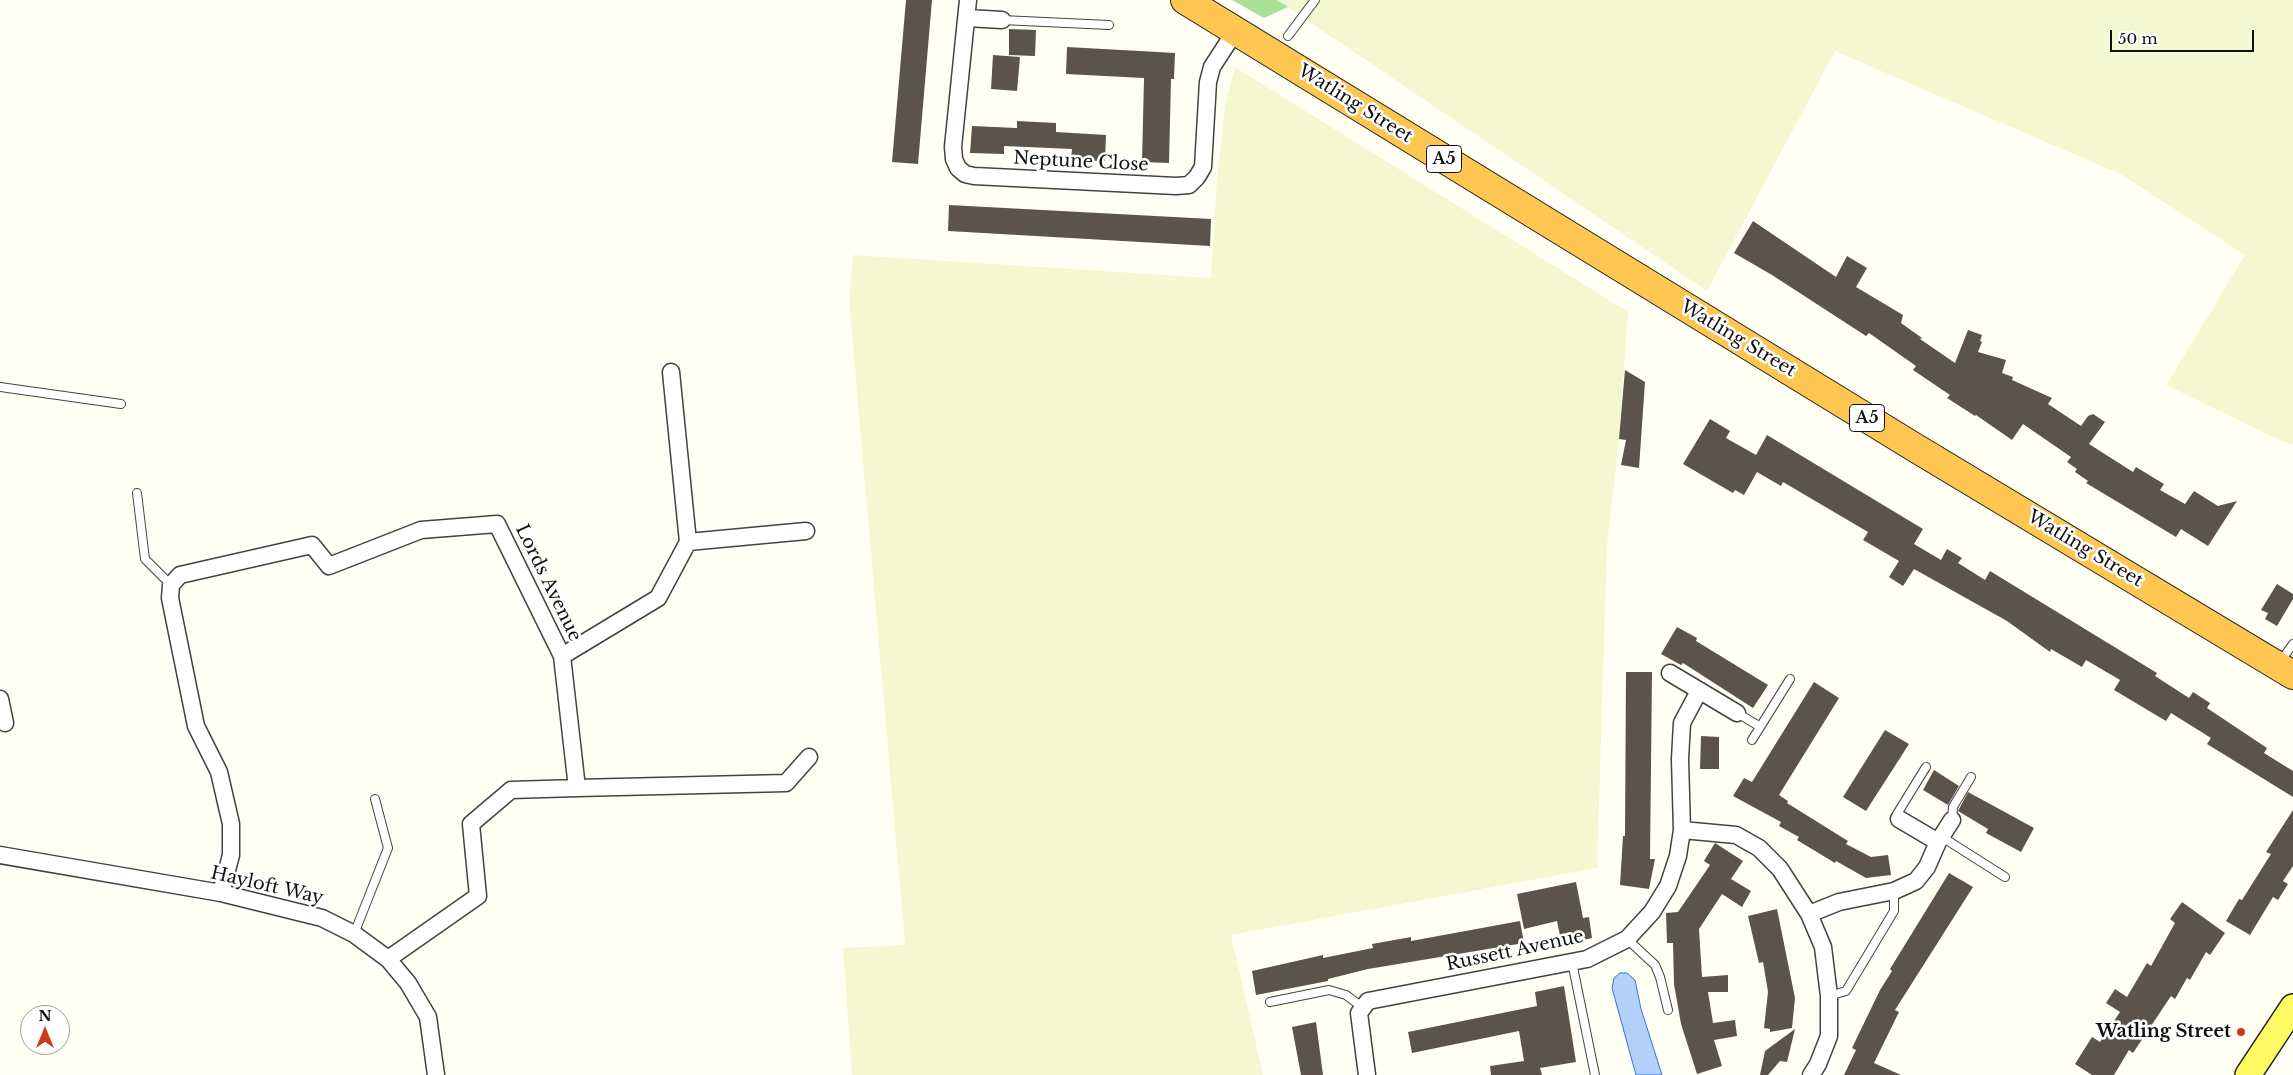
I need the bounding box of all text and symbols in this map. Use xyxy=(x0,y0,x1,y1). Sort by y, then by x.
scale bar xyxy=(2113,20,2257,52)
text: 50 m xyxy=(2118,29,2158,48)
street label: Watling Street xyxy=(1294,60,1416,148)
road number: A5 xyxy=(1426,146,1462,172)
street label: Neptune Close xyxy=(1013,148,1149,176)
street label: Watling Street xyxy=(1676,296,1800,382)
road number: A5 xyxy=(1850,404,1884,432)
street label: Watling Street xyxy=(2023,506,2147,592)
street label: Lords Avenue xyxy=(510,521,586,645)
street label: Hayloft Way xyxy=(208,863,326,909)
street label: Russett Avenue xyxy=(1444,926,1586,976)
north arrow xyxy=(20,1005,70,1055)
text: N xyxy=(38,1007,52,1025)
place label: Watling Street xyxy=(2096,1021,2231,1043)
marker: Watling Street xyxy=(2235,1026,2247,1038)

